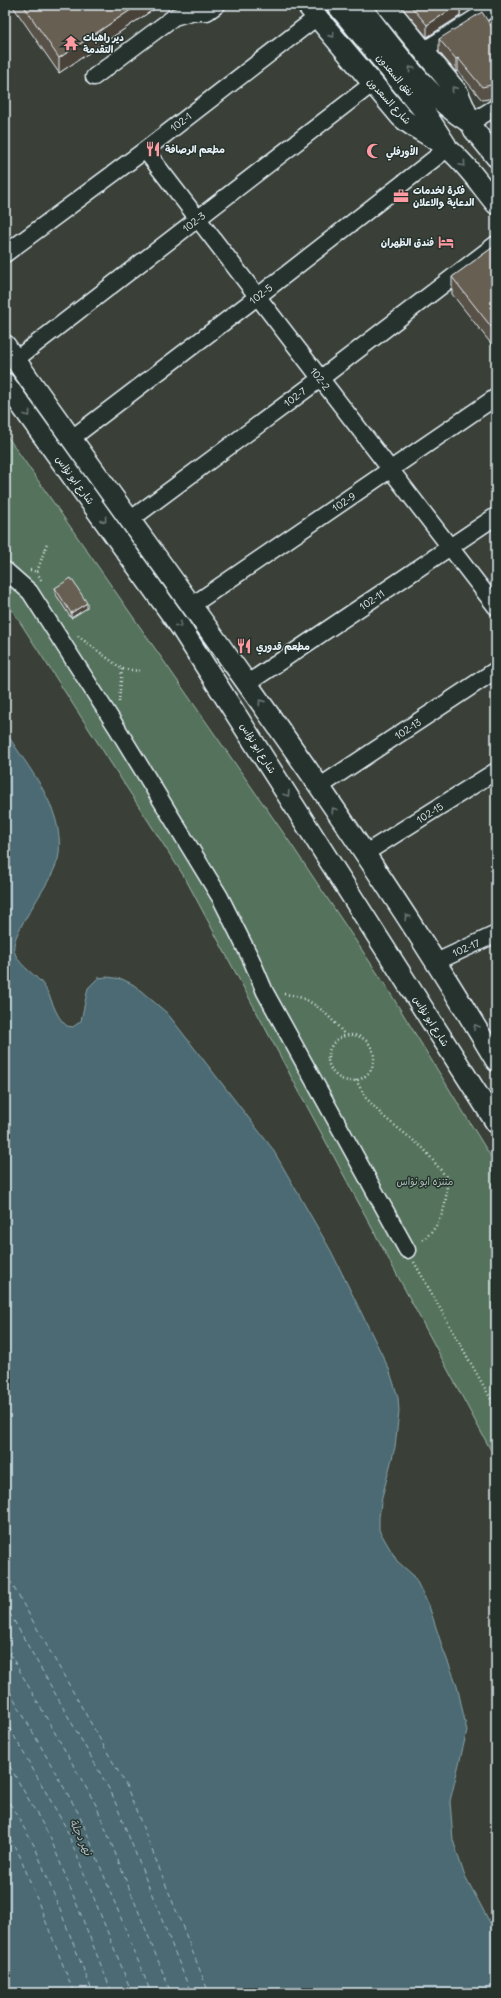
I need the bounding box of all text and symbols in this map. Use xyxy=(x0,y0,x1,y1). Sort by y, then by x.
place label: دير راهبات التقدمة xyxy=(83,31,124,56)
one-way arrow xyxy=(327,31,334,38)
temple icon: دير راهبات التقدمة xyxy=(62,34,80,52)
street label: نفق السعدون xyxy=(374,51,417,99)
one-way arrow xyxy=(408,66,415,73)
street label: شارع السعدون xyxy=(363,75,414,128)
one-way arrow xyxy=(452,87,459,94)
street label: 102-1 xyxy=(168,110,194,134)
restaurant icon: مطعم الرصافة xyxy=(144,140,162,158)
mosque icon: الأورفلي xyxy=(365,142,383,160)
place label: مطعم الرصافة xyxy=(165,143,225,157)
place label: الأورفلي xyxy=(386,145,418,161)
one-way arrow xyxy=(459,160,466,167)
place label: فكرة لخدمات الدعاية والاعلان xyxy=(413,184,475,209)
office icon: فكرة لخدمات الدعاية والاعلان xyxy=(392,187,410,205)
street label: 102-3 xyxy=(180,209,208,235)
hotel icon: فندق الظهران xyxy=(437,233,455,251)
place label: فندق الظهران xyxy=(381,236,434,249)
street label: 102-5 xyxy=(247,281,275,307)
street label: 102-2 xyxy=(307,365,333,393)
street label: 102-7 xyxy=(281,384,309,410)
one-way arrow xyxy=(23,410,30,417)
street label: شارع ابو نؤاس xyxy=(52,453,97,508)
street label: 102-9 xyxy=(330,489,358,515)
one-way arrow xyxy=(99,515,106,522)
street label: 102-11 xyxy=(357,587,387,613)
one-way arrow xyxy=(174,621,181,628)
restaurant icon: مطعم قدوري xyxy=(235,637,253,655)
place label: مطعم قدوري xyxy=(256,640,310,655)
one-way arrow xyxy=(259,700,266,707)
street label: 102-13 xyxy=(392,715,424,742)
street label: شارع ابو نؤاس xyxy=(236,720,279,777)
one-way arrow xyxy=(282,790,290,797)
street label: 102-15 xyxy=(414,800,446,826)
one-way arrow xyxy=(332,807,339,814)
one-way arrow xyxy=(404,914,412,921)
street label: 102-17 xyxy=(450,936,482,960)
street label: شارع ابو نؤاس xyxy=(409,993,452,1050)
one-way arrow xyxy=(474,1024,481,1031)
park label: متنزه ابو نؤاس xyxy=(397,1175,454,1188)
water label: نهر دجلة xyxy=(67,1817,96,1859)

